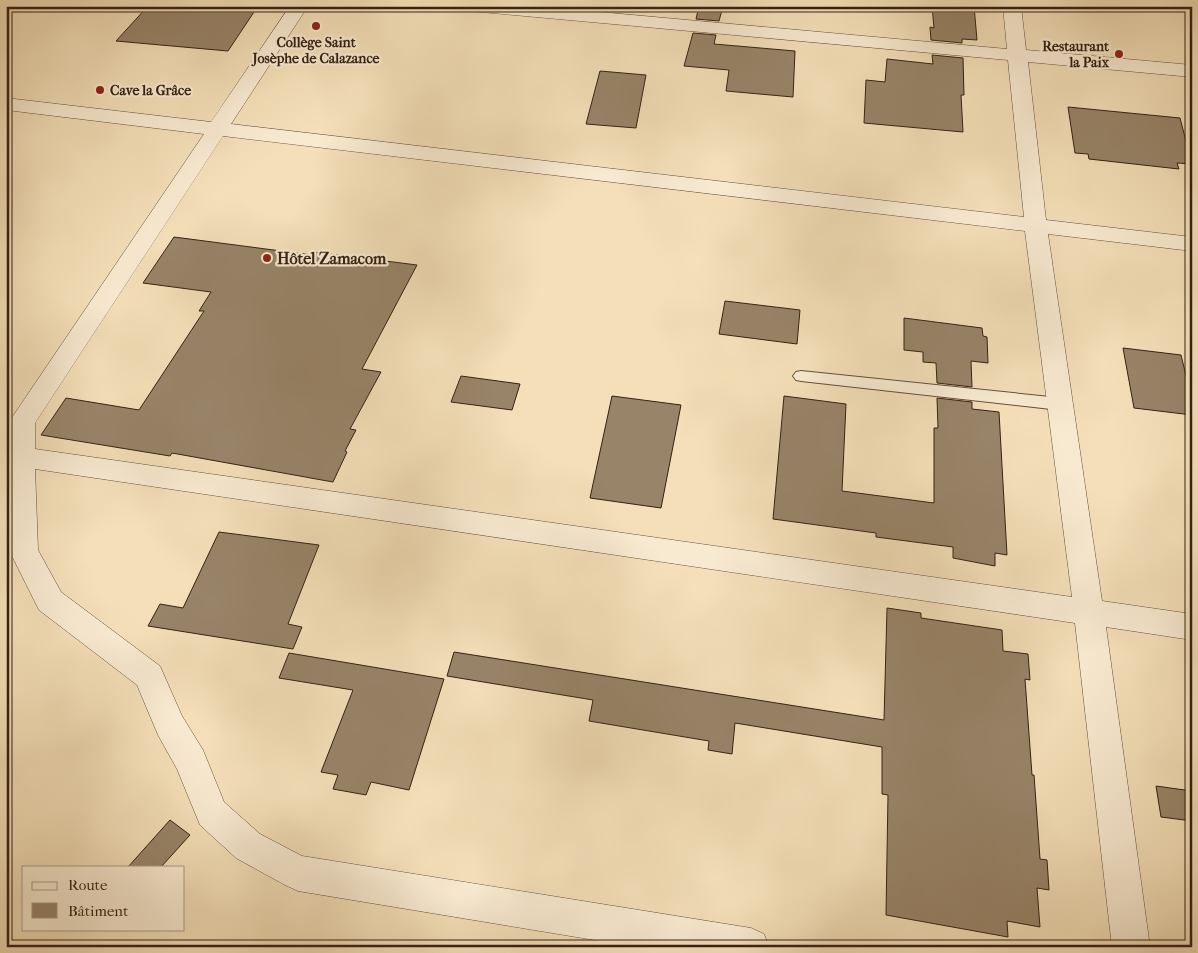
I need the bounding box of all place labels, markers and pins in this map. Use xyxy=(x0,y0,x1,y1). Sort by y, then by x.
marker: Collège Saint Josèphe de Calazance xyxy=(310,20,322,32)
place label: Collège Saint Josèphe de Calazance xyxy=(251,34,380,67)
place label: Restaurant la Paix xyxy=(1042,38,1110,71)
marker: Restaurant la Paix xyxy=(1113,48,1125,60)
place label: Cave la Grâce xyxy=(110,82,191,99)
marker: Cave la Grâce xyxy=(94,84,106,96)
place label: Hôtel Zamacom xyxy=(277,249,387,268)
marker: Hôtel Zamacom xyxy=(261,252,273,264)

